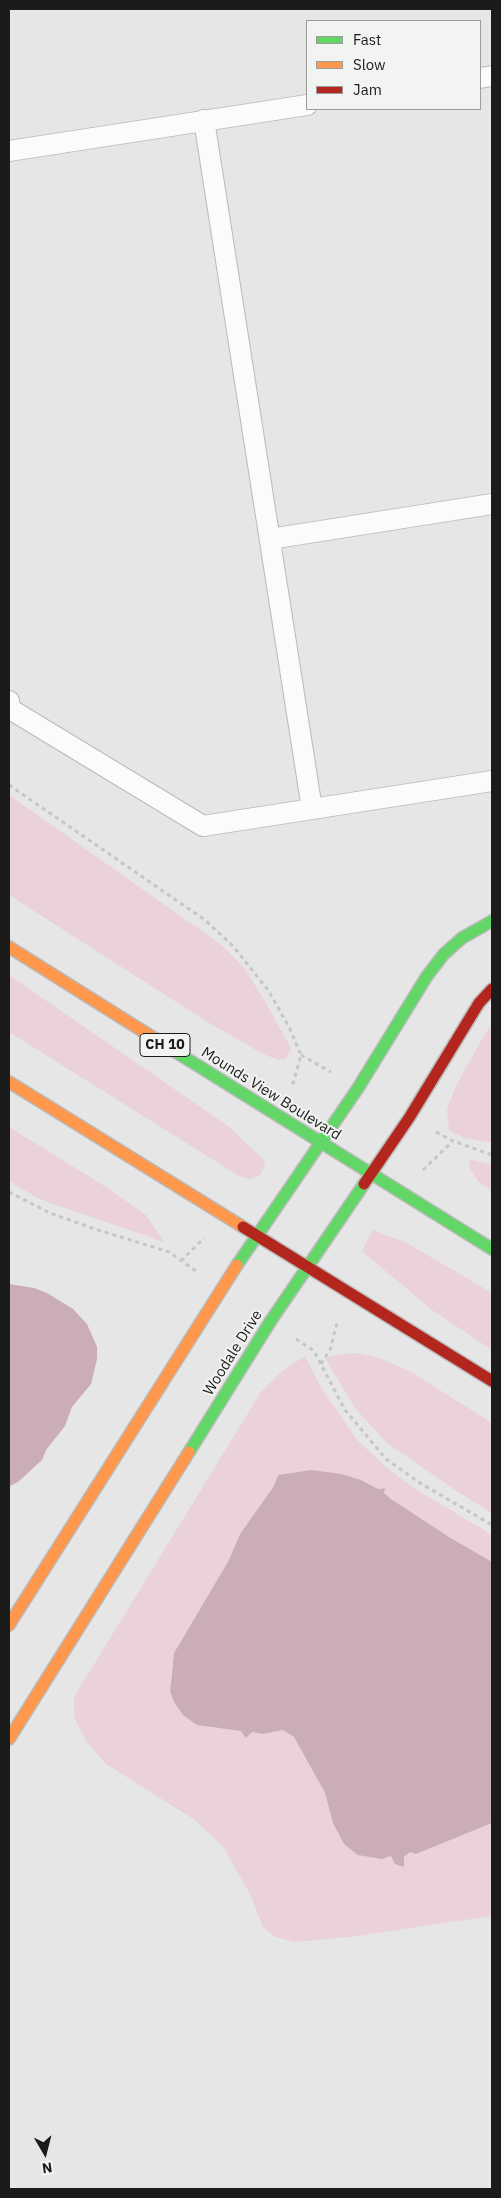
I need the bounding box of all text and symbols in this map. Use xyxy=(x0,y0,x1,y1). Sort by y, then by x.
legend xyxy=(306,20,481,110)
text: Fast xyxy=(353,30,381,49)
text: Slow xyxy=(353,55,386,74)
text: Jam xyxy=(353,80,382,99)
road number: CH 10 xyxy=(140,1034,190,1056)
street label: Mounds View Boulevard xyxy=(198,1044,344,1144)
street label: Woodale Drive xyxy=(200,1307,266,1399)
north arrow xyxy=(20,2128,70,2178)
text: N xyxy=(41,2158,53,2177)

